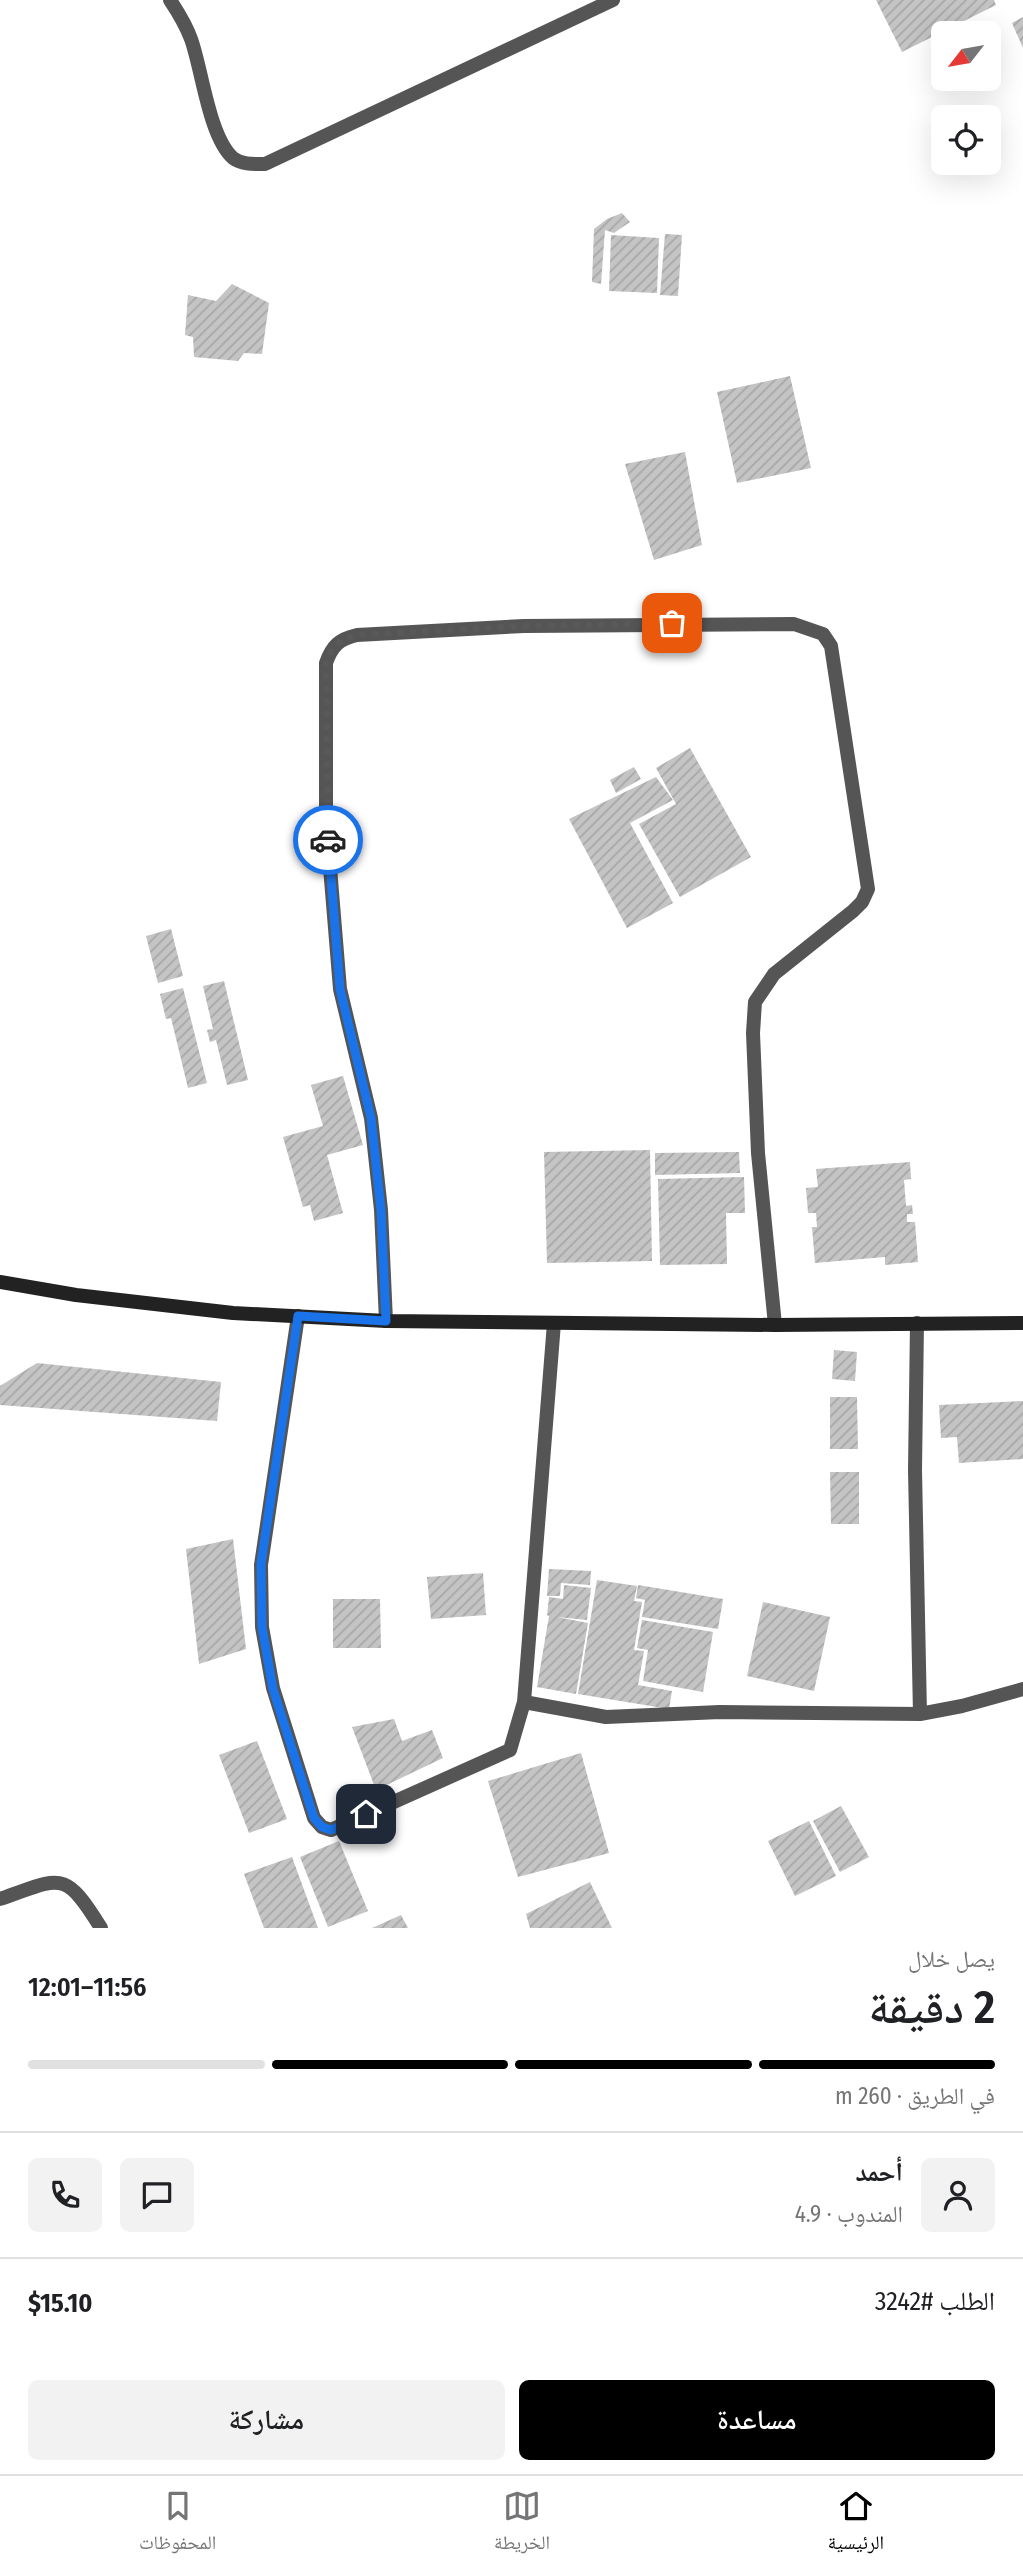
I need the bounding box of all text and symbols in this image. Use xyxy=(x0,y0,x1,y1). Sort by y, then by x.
north arrow xyxy=(931,21,1001,91)
map controls xyxy=(931,21,1001,175)
button: locate xyxy=(931,105,1001,175)
pin xyxy=(642,593,702,653)
icon: bag xyxy=(653,604,691,642)
courier xyxy=(293,805,363,875)
icon: car xyxy=(309,821,347,859)
pin xyxy=(336,1784,396,1844)
icon: home xyxy=(347,1795,385,1833)
text: يصل خلال xyxy=(908,1945,995,1973)
text: 11:56–12:01 xyxy=(28,1972,147,2003)
text: 2 دقيقة xyxy=(868,1980,995,2035)
text: في الطريق · 260 m xyxy=(835,2082,995,2110)
text: أحمد xyxy=(855,2157,903,2188)
button: phone xyxy=(28,2158,102,2232)
button: chat xyxy=(120,2158,194,2232)
button: person xyxy=(921,2158,995,2232)
text: المندوب · 4.9 xyxy=(795,2200,903,2228)
text: الطلب #3242 xyxy=(875,2286,995,2317)
text: $15.10 xyxy=(28,2288,92,2319)
button: مشاركة xyxy=(28,2380,505,2460)
button: مساعدة xyxy=(519,2380,995,2460)
tab: المحفوظات xyxy=(139,2487,216,2561)
tab: الخريطة xyxy=(494,2487,550,2561)
tab: الرئيسية xyxy=(828,2487,884,2561)

